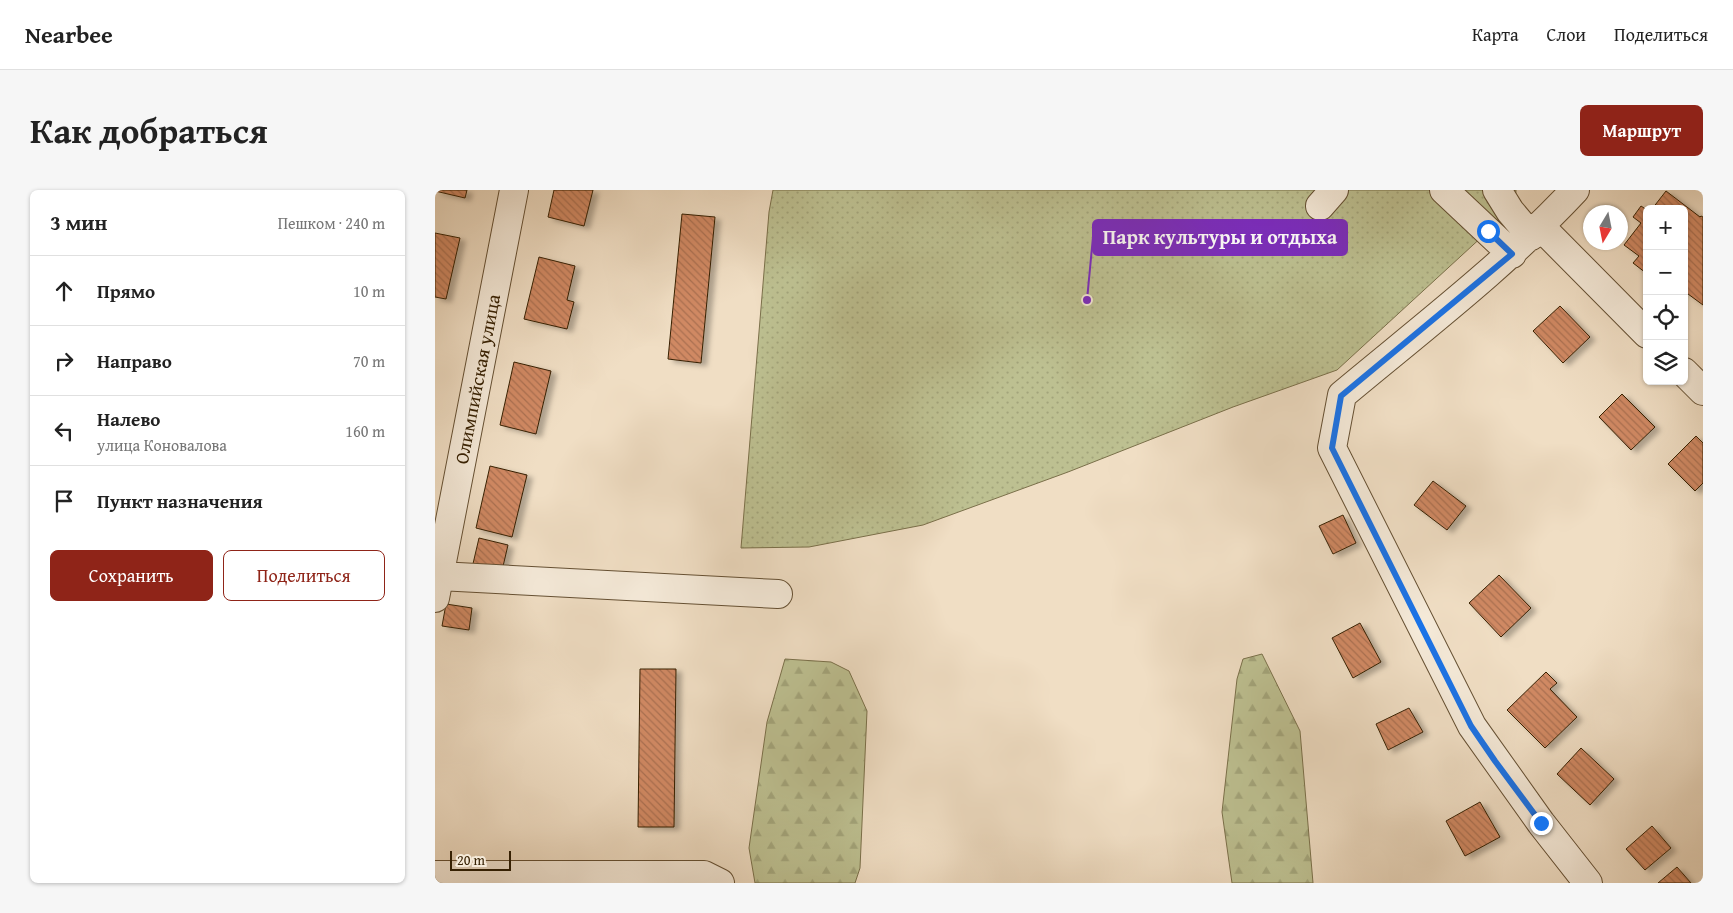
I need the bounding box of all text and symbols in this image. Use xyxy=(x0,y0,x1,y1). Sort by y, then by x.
text: Nearbee xyxy=(25,17,113,52)
text: Карта xyxy=(1472,21,1519,48)
text: Слои xyxy=(1547,21,1586,48)
text: Поделиться xyxy=(1614,21,1708,48)
text: Как добраться xyxy=(30,105,268,156)
button: Маршрут xyxy=(1580,105,1703,156)
north arrow xyxy=(1583,205,1628,250)
map controls xyxy=(1643,205,1688,385)
button: + xyxy=(1643,205,1688,250)
text: 3 мин xyxy=(50,207,107,238)
text: Пешком · 240 m xyxy=(278,211,385,235)
callout: Парк культуры и отдыха xyxy=(1093,220,1347,255)
route start xyxy=(1477,220,1500,243)
text: Парк культуры и отдыха xyxy=(1103,222,1338,251)
button: − xyxy=(1643,250,1688,295)
icon: ahead xyxy=(50,277,78,305)
text: Прямо xyxy=(97,277,155,305)
text: 10 m xyxy=(353,279,385,303)
street label: Олимпийская улица xyxy=(447,292,507,466)
button: locate xyxy=(1643,295,1688,340)
button: layers xyxy=(1643,340,1688,385)
icon: right xyxy=(50,347,78,375)
text: Направо xyxy=(97,347,172,375)
text: 70 m xyxy=(353,349,385,373)
text: Налево xyxy=(97,405,160,433)
icon: left xyxy=(50,417,78,445)
text: 160 m xyxy=(345,419,385,443)
text: улица Коновалова xyxy=(97,433,227,457)
icon: arrive xyxy=(50,487,78,515)
text: Пункт назначения xyxy=(97,487,263,515)
button: Сохранить xyxy=(50,550,213,601)
button: Поделиться xyxy=(223,550,385,601)
route end xyxy=(1530,812,1553,835)
scale bar xyxy=(450,848,511,871)
text: 20 m xyxy=(457,850,485,870)

